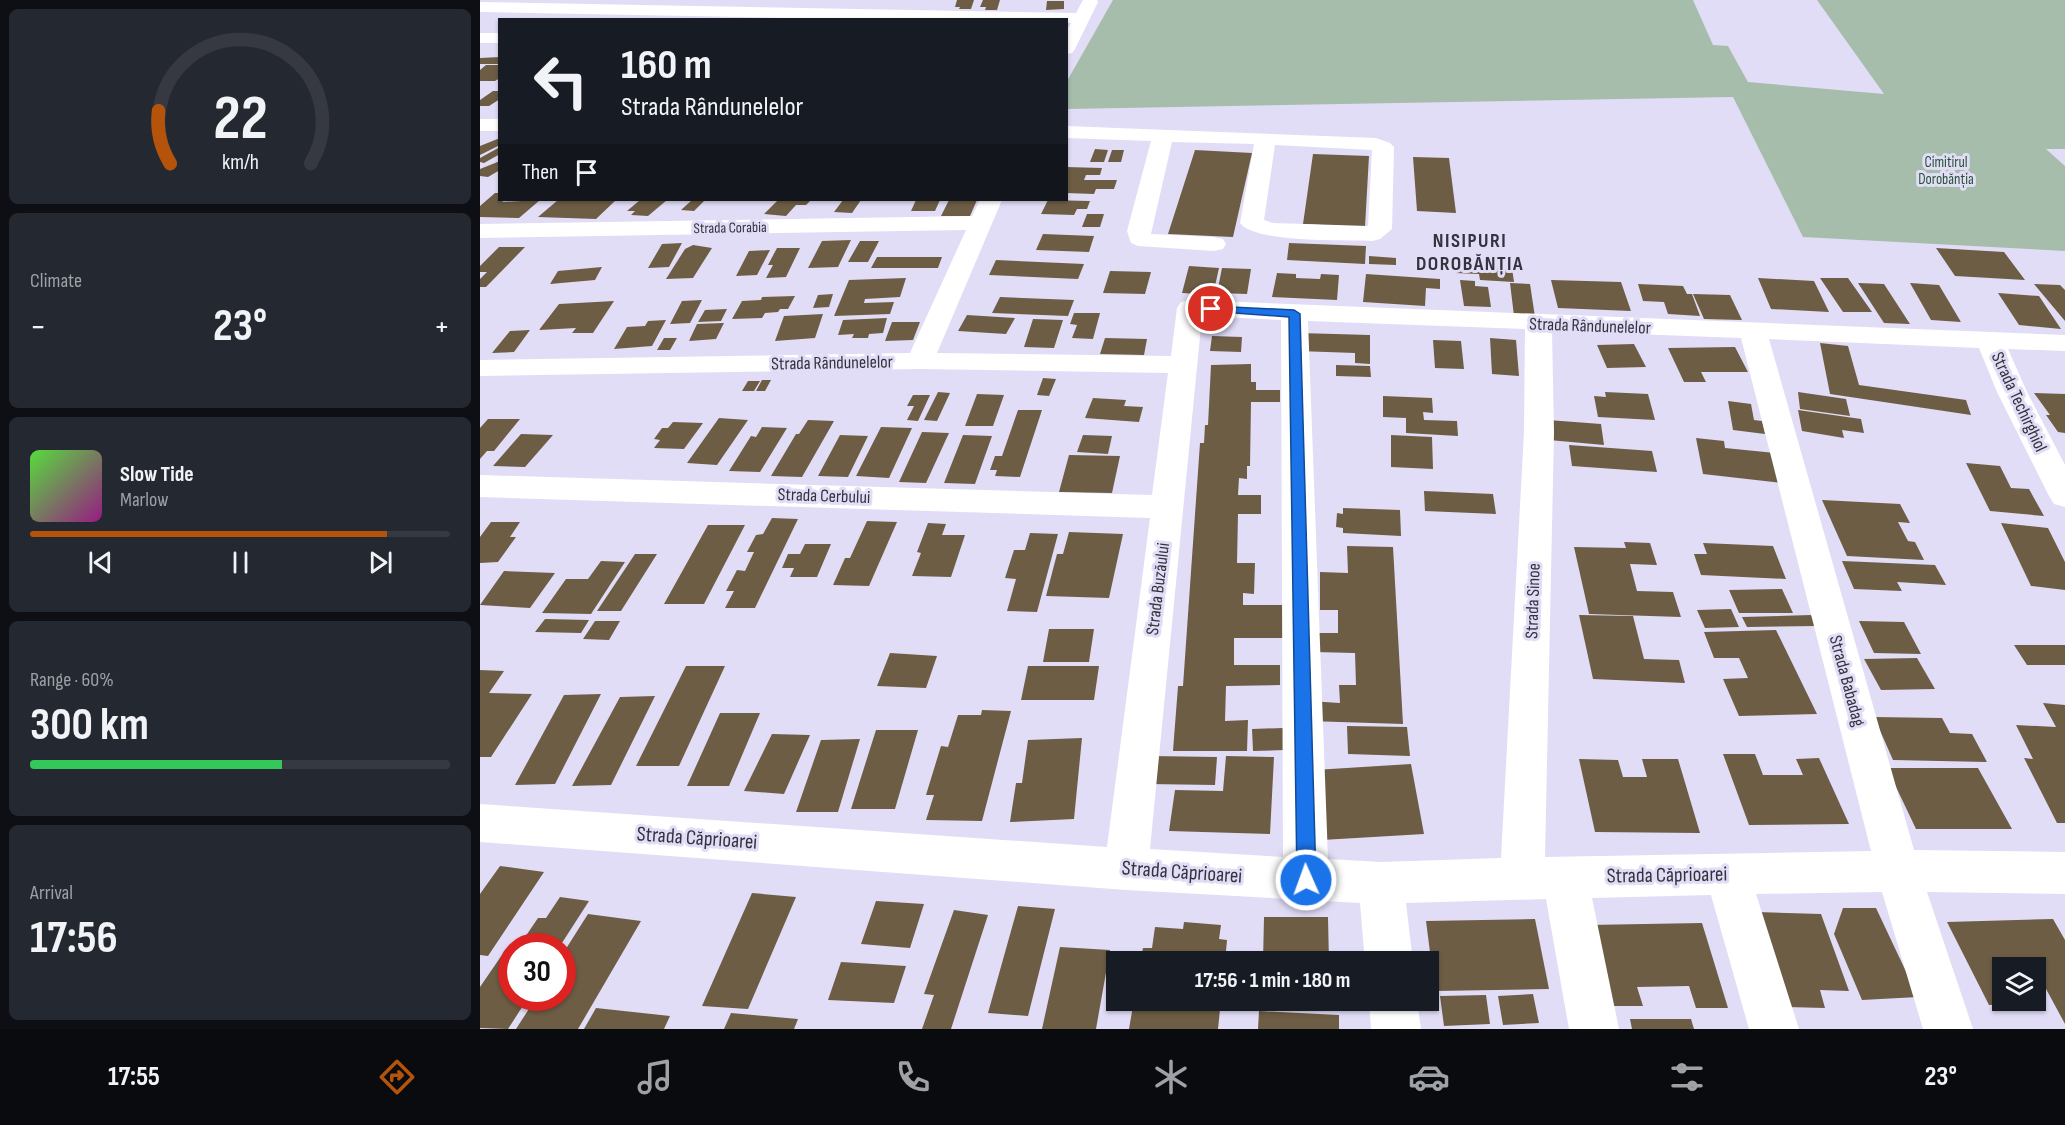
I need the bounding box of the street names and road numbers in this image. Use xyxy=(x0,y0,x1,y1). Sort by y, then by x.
street label: Strada Corabia xyxy=(693,218,767,238)
street label: Strada Rândunelelor xyxy=(1529,313,1651,339)
street label: Strada Techirghiol xyxy=(1987,349,2051,455)
street label: Strada Rândunelelor xyxy=(771,351,893,375)
street label: Strada Cerbului xyxy=(777,484,871,508)
street label: Strada Buzăului xyxy=(1142,542,1174,636)
street label: Strada Sinoe xyxy=(1521,563,1545,639)
street label: Strada Babadag xyxy=(1825,633,1869,729)
street label: Strada Căprioarei xyxy=(636,821,758,855)
street label: Strada Căprioarei xyxy=(1121,855,1243,889)
street label: Strada Căprioarei xyxy=(1606,861,1728,889)

